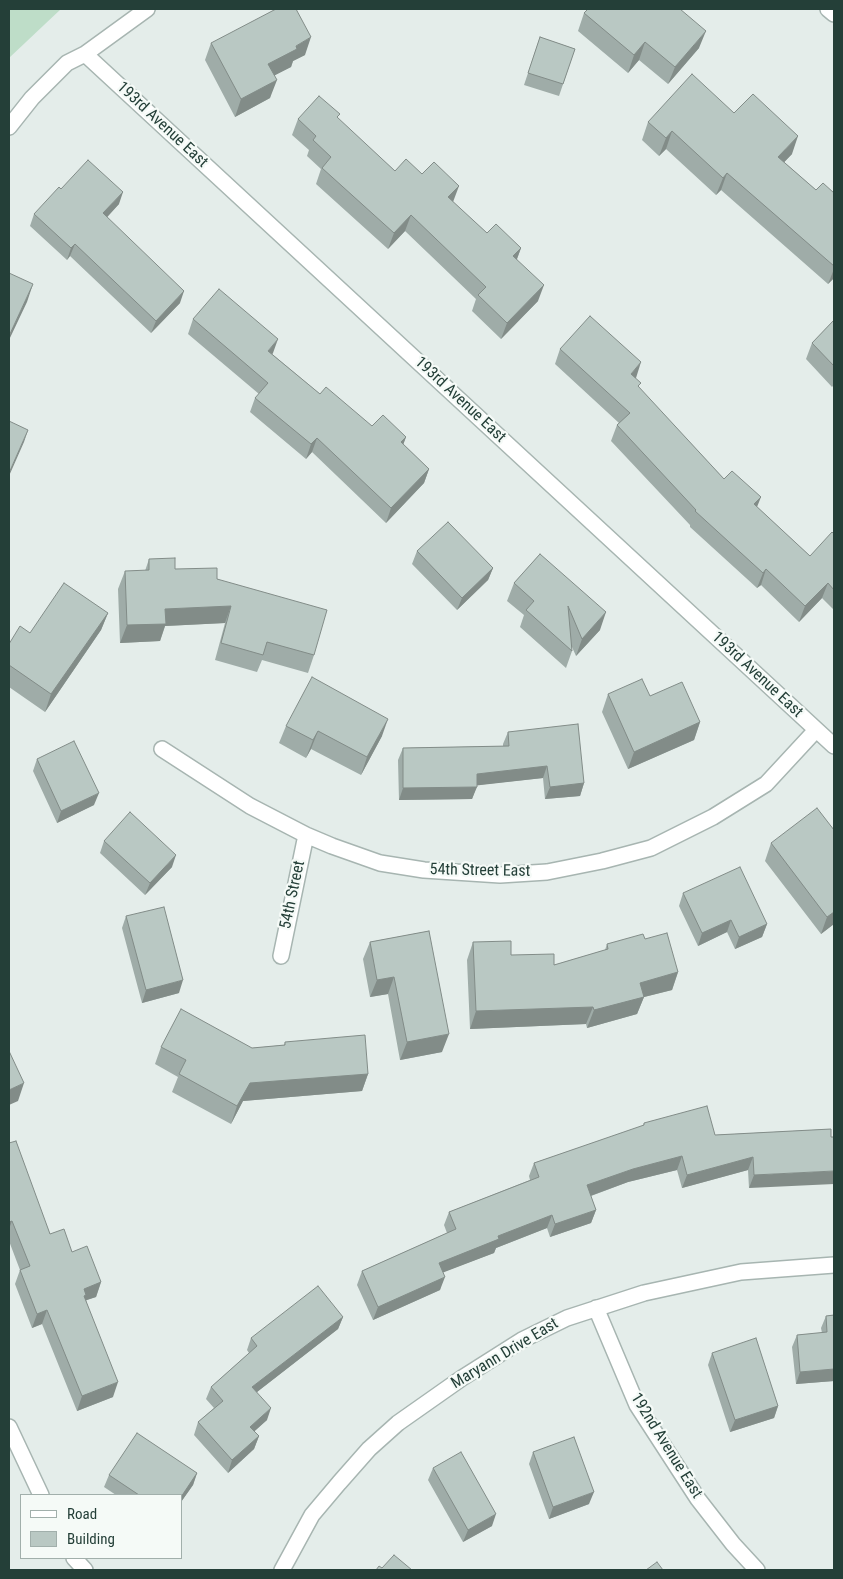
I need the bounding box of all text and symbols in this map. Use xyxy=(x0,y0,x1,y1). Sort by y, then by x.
street label: 193rd Avenue East xyxy=(113,78,211,172)
street label: 193rd Avenue East xyxy=(411,353,509,447)
street label: 193rd Avenue East xyxy=(708,628,806,722)
street label: 54th Street xyxy=(276,859,310,931)
street label: 54th Street East xyxy=(429,861,531,881)
street label: Maryann Drive East xyxy=(448,1315,562,1393)
street label: 192nd Avenue East xyxy=(626,1390,706,1502)
legend xyxy=(20,1494,182,1559)
text: Road xyxy=(67,1505,97,1523)
text: Building xyxy=(67,1530,115,1548)

